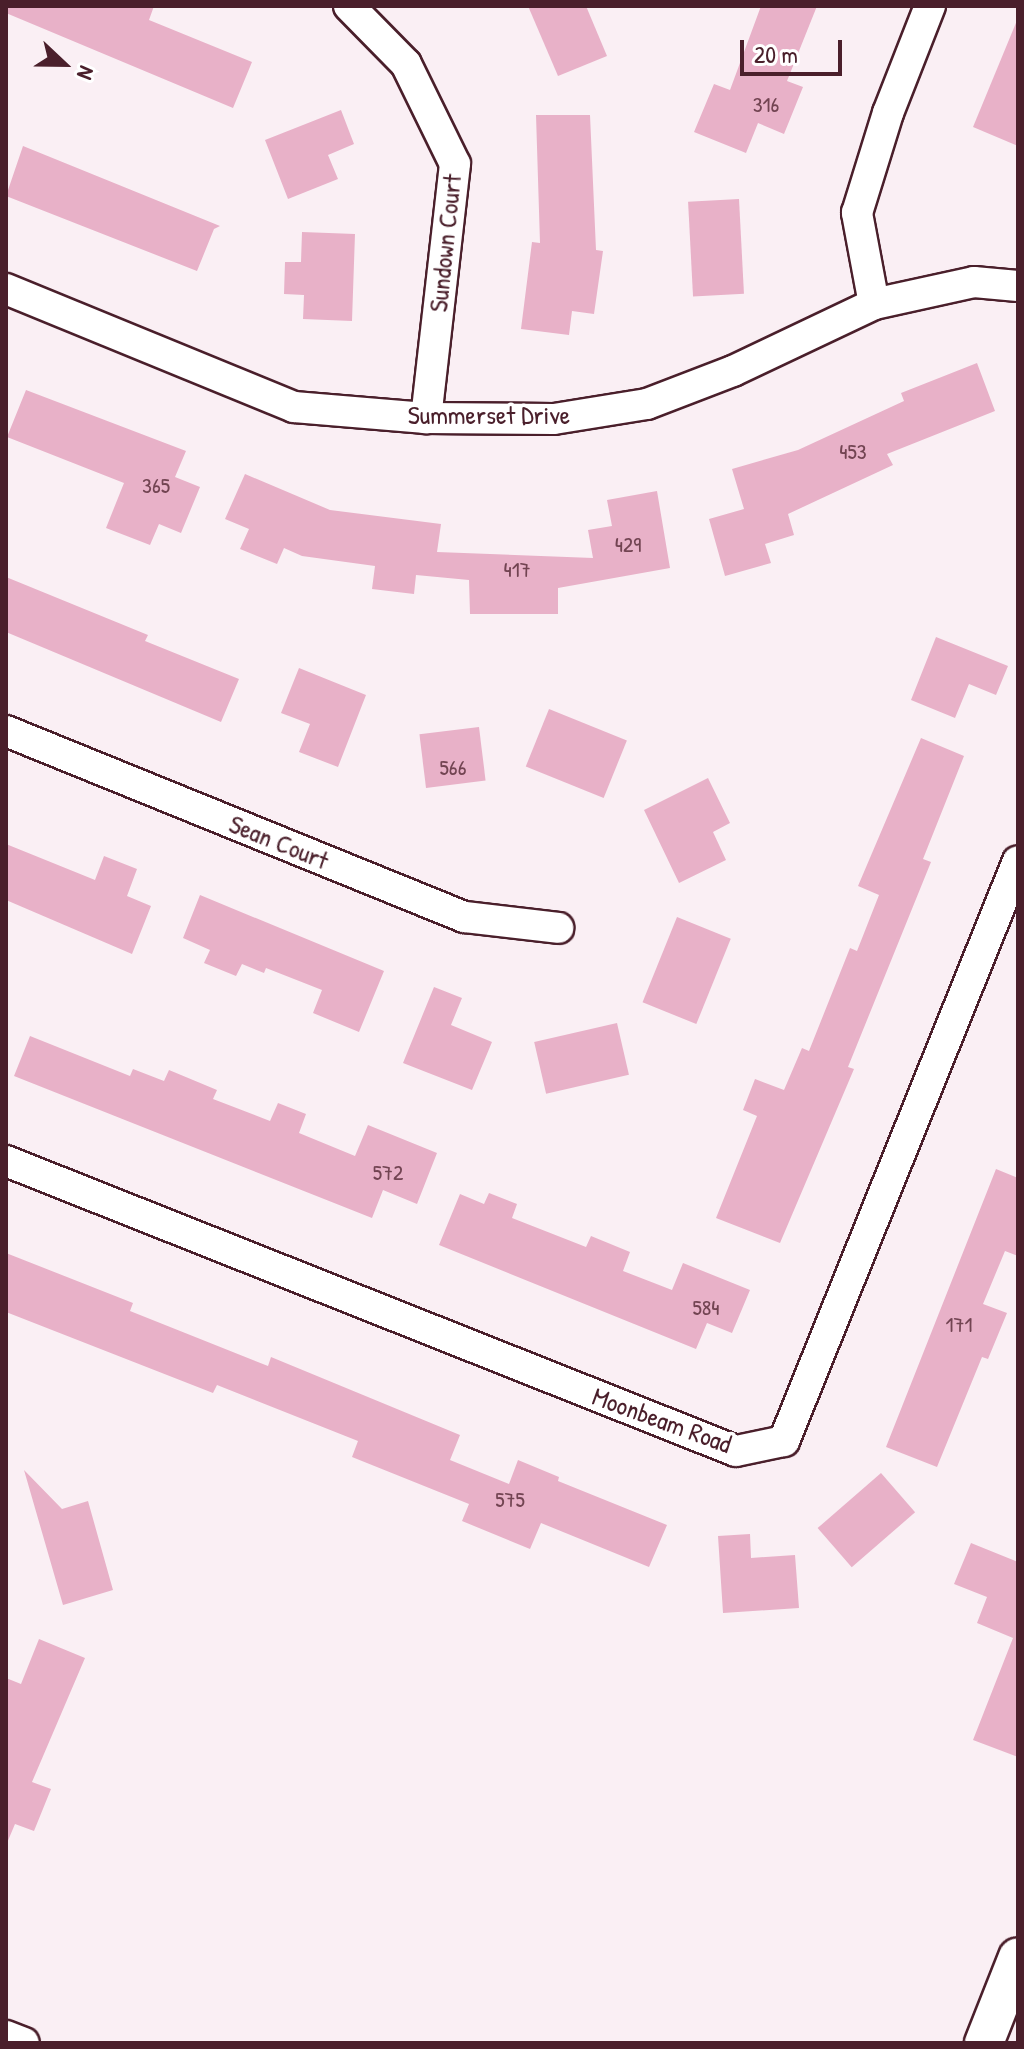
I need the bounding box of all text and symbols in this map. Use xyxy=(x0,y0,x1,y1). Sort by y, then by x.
north arrow xyxy=(24,24,104,104)
scale bar xyxy=(744,24,846,74)
text: 20 m xyxy=(754,38,798,70)
text: N xyxy=(70,62,102,84)
house number: 316 xyxy=(753,92,779,118)
street label: Sundown Court xyxy=(422,172,468,314)
street label: Summerset Drive xyxy=(408,399,570,431)
house number: 453 xyxy=(839,439,867,465)
house number: 365 xyxy=(142,473,170,499)
house number: 429 xyxy=(615,532,641,558)
house number: 417 xyxy=(503,557,531,583)
house number: 566 xyxy=(440,755,466,781)
street label: Sean Court xyxy=(225,808,333,876)
house number: 572 xyxy=(373,1160,403,1186)
house number: 584 xyxy=(692,1295,720,1321)
house number: 171 xyxy=(946,1312,972,1338)
street label: Moonbeam Road xyxy=(588,1380,736,1460)
house number: 575 xyxy=(495,1487,525,1513)

